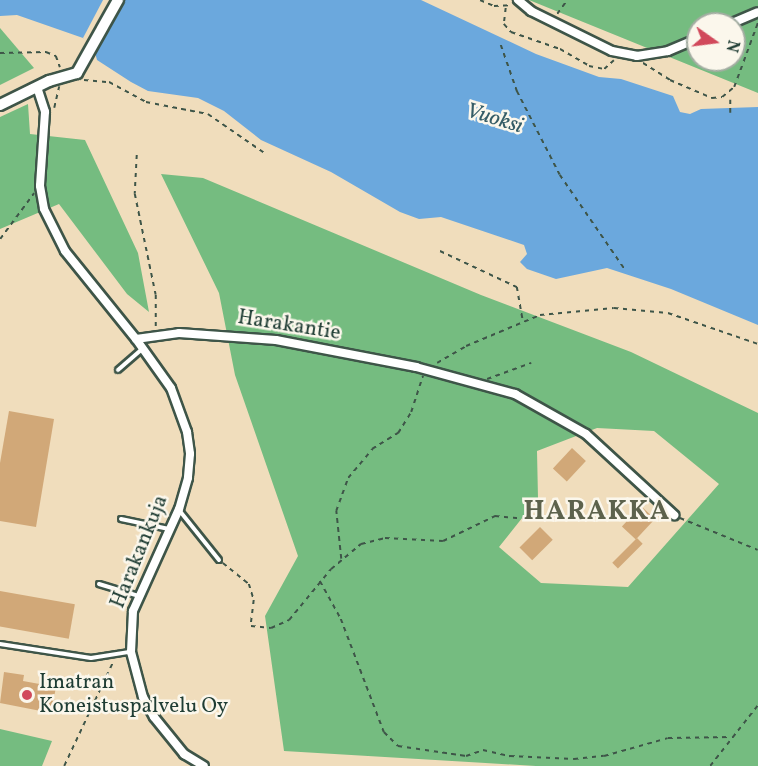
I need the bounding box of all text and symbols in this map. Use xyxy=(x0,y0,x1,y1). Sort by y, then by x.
north arrow xyxy=(686,12,746,72)
text: N xyxy=(719,38,744,54)
water label: Vuoksi xyxy=(462,98,526,140)
street label: Harakantie xyxy=(236,305,342,347)
street label: Harakankuja xyxy=(106,492,174,612)
district label: HARAKKA xyxy=(523,497,671,529)
place label: Imatran Koneistuspalvelu Oy xyxy=(39,670,228,720)
marker: Imatran Koneistuspalvelu Oy xyxy=(20,688,34,702)

